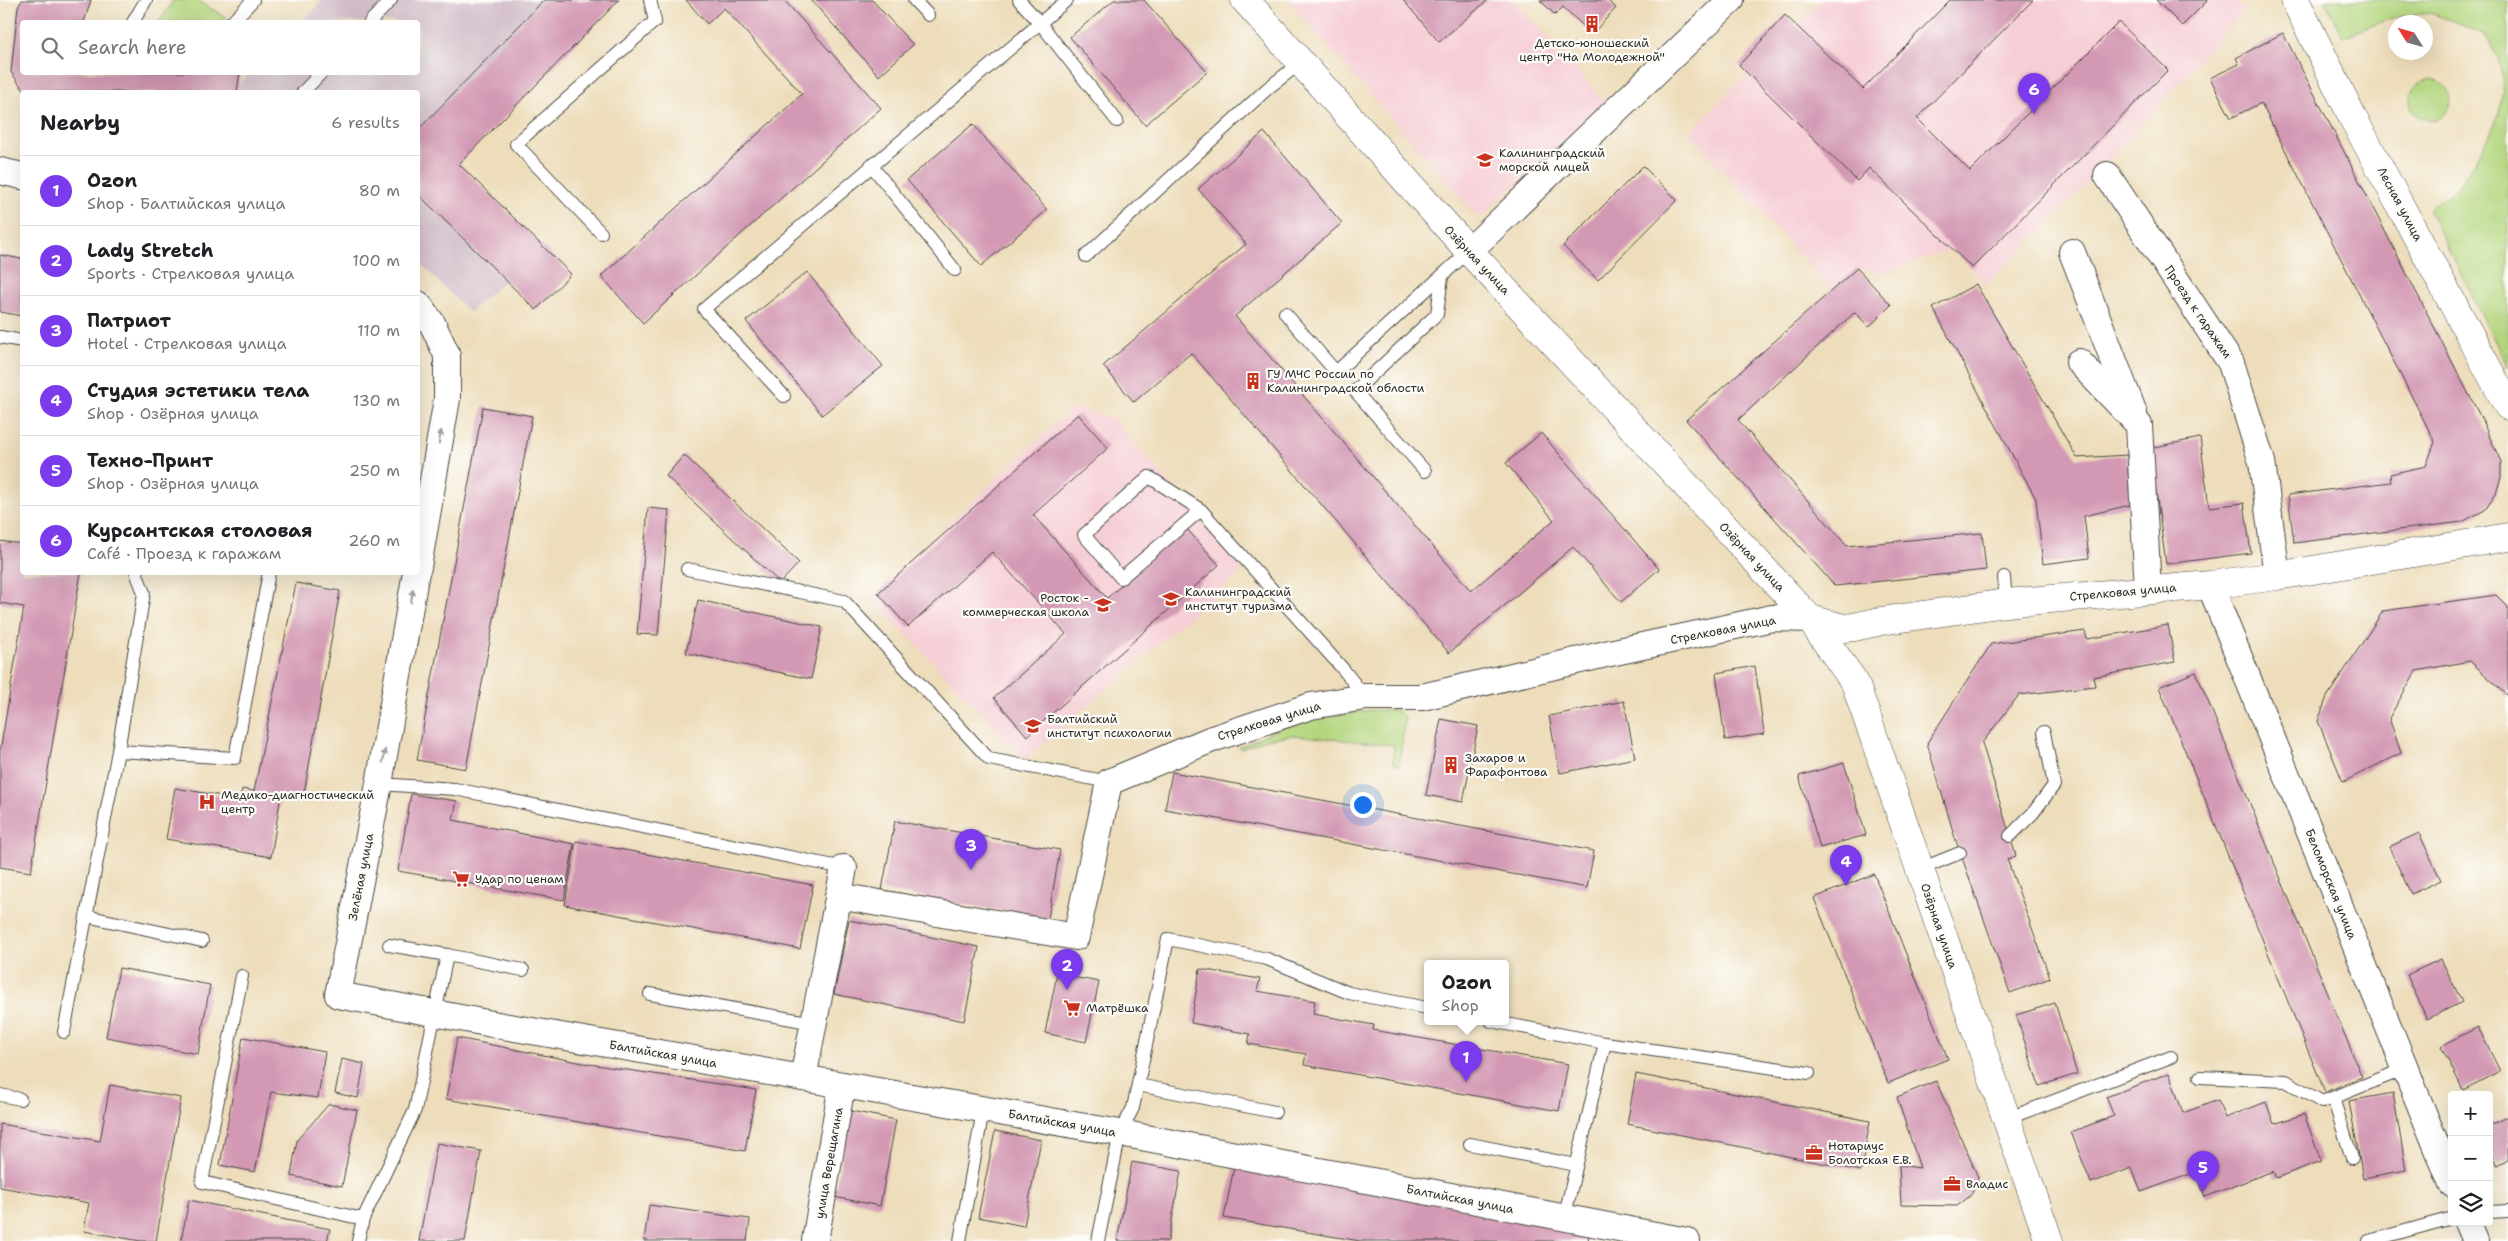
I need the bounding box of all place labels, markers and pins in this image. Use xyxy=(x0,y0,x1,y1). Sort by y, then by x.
building icon: Детско-юношеский центр "На Молодежной" xyxy=(1582,14,1602,34)
place label: Детско-юношеский центр "На Молодежной" xyxy=(1519,35,1665,65)
pin: 6 xyxy=(2018,73,2050,114)
place label: Калининградский морской лицей xyxy=(1499,145,1605,175)
school or university icon: Калининградский морской лицей xyxy=(1475,150,1495,170)
place label: ГУ МЧС России по Калининградской облости xyxy=(1267,366,1424,396)
building icon: ГУ МЧС России по Калининградской облости xyxy=(1243,371,1263,391)
place label: Калининградский институт туризма xyxy=(1185,584,1293,614)
school or university icon: Калининградский институт туризма xyxy=(1161,589,1181,609)
place label: Росток - коммерческая школа xyxy=(962,590,1090,620)
school or university icon: Росток - коммерческая школа xyxy=(1093,595,1113,615)
place label: Балтийский институт психологии xyxy=(1047,711,1172,741)
school or university icon: Балтийский институт психологии xyxy=(1023,716,1043,736)
place label: Захаров и Фарафонтова xyxy=(1465,750,1548,780)
building icon: Захаров и Фарафонтова xyxy=(1441,755,1461,775)
place label: Медико-диагностический центр xyxy=(221,787,374,817)
hospital icon: Медико-диагностический центр xyxy=(197,792,217,812)
pin: 3 xyxy=(955,829,987,870)
pin: 4 xyxy=(1830,845,1862,886)
supermarket icon: Удар по ценам xyxy=(451,869,471,889)
place label: Удар по ценам xyxy=(475,871,564,887)
pin: 2 xyxy=(1051,949,1083,990)
supermarket icon: Матрёшка xyxy=(1062,998,1082,1018)
place label: Матрёшка xyxy=(1086,1000,1149,1016)
pin: 1 xyxy=(1450,1041,1482,1082)
place label: Нотариус Болотская Е.В. xyxy=(1828,1138,1912,1168)
office icon: Нотариус Болотская Е.В. xyxy=(1804,1143,1824,1163)
pin: 5 xyxy=(2187,1151,2219,1192)
office icon: Владис xyxy=(1942,1174,1962,1194)
place label: Владис xyxy=(1966,1176,2009,1192)

